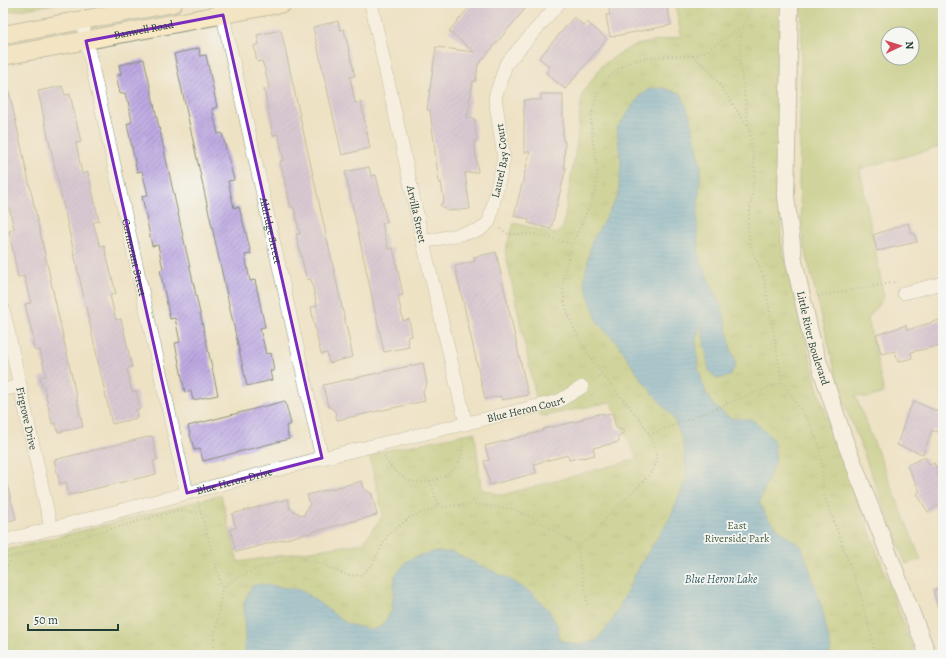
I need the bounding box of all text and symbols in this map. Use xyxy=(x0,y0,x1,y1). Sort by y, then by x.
street label: Banwell Road xyxy=(112,17,175,43)
north arrow xyxy=(880,26,920,66)
text: N xyxy=(902,41,917,50)
street label: Laurel Bay Court xyxy=(488,122,512,199)
street label: Arvilla Street xyxy=(403,183,430,245)
street label: Aldridge Street xyxy=(256,195,285,266)
street label: Cormorant Street xyxy=(118,217,150,298)
street label: Little River Boulevard xyxy=(793,290,833,387)
street label: Firgrove Drive xyxy=(12,386,41,452)
street label: Blue Heron Court xyxy=(485,392,568,426)
street label: Blue Heron Drive xyxy=(195,464,274,498)
park label: East Riverside Park xyxy=(705,518,770,546)
water label: Blue Heron Lake xyxy=(685,571,758,587)
scale bar xyxy=(28,606,118,632)
text: 50 m xyxy=(34,612,58,628)

